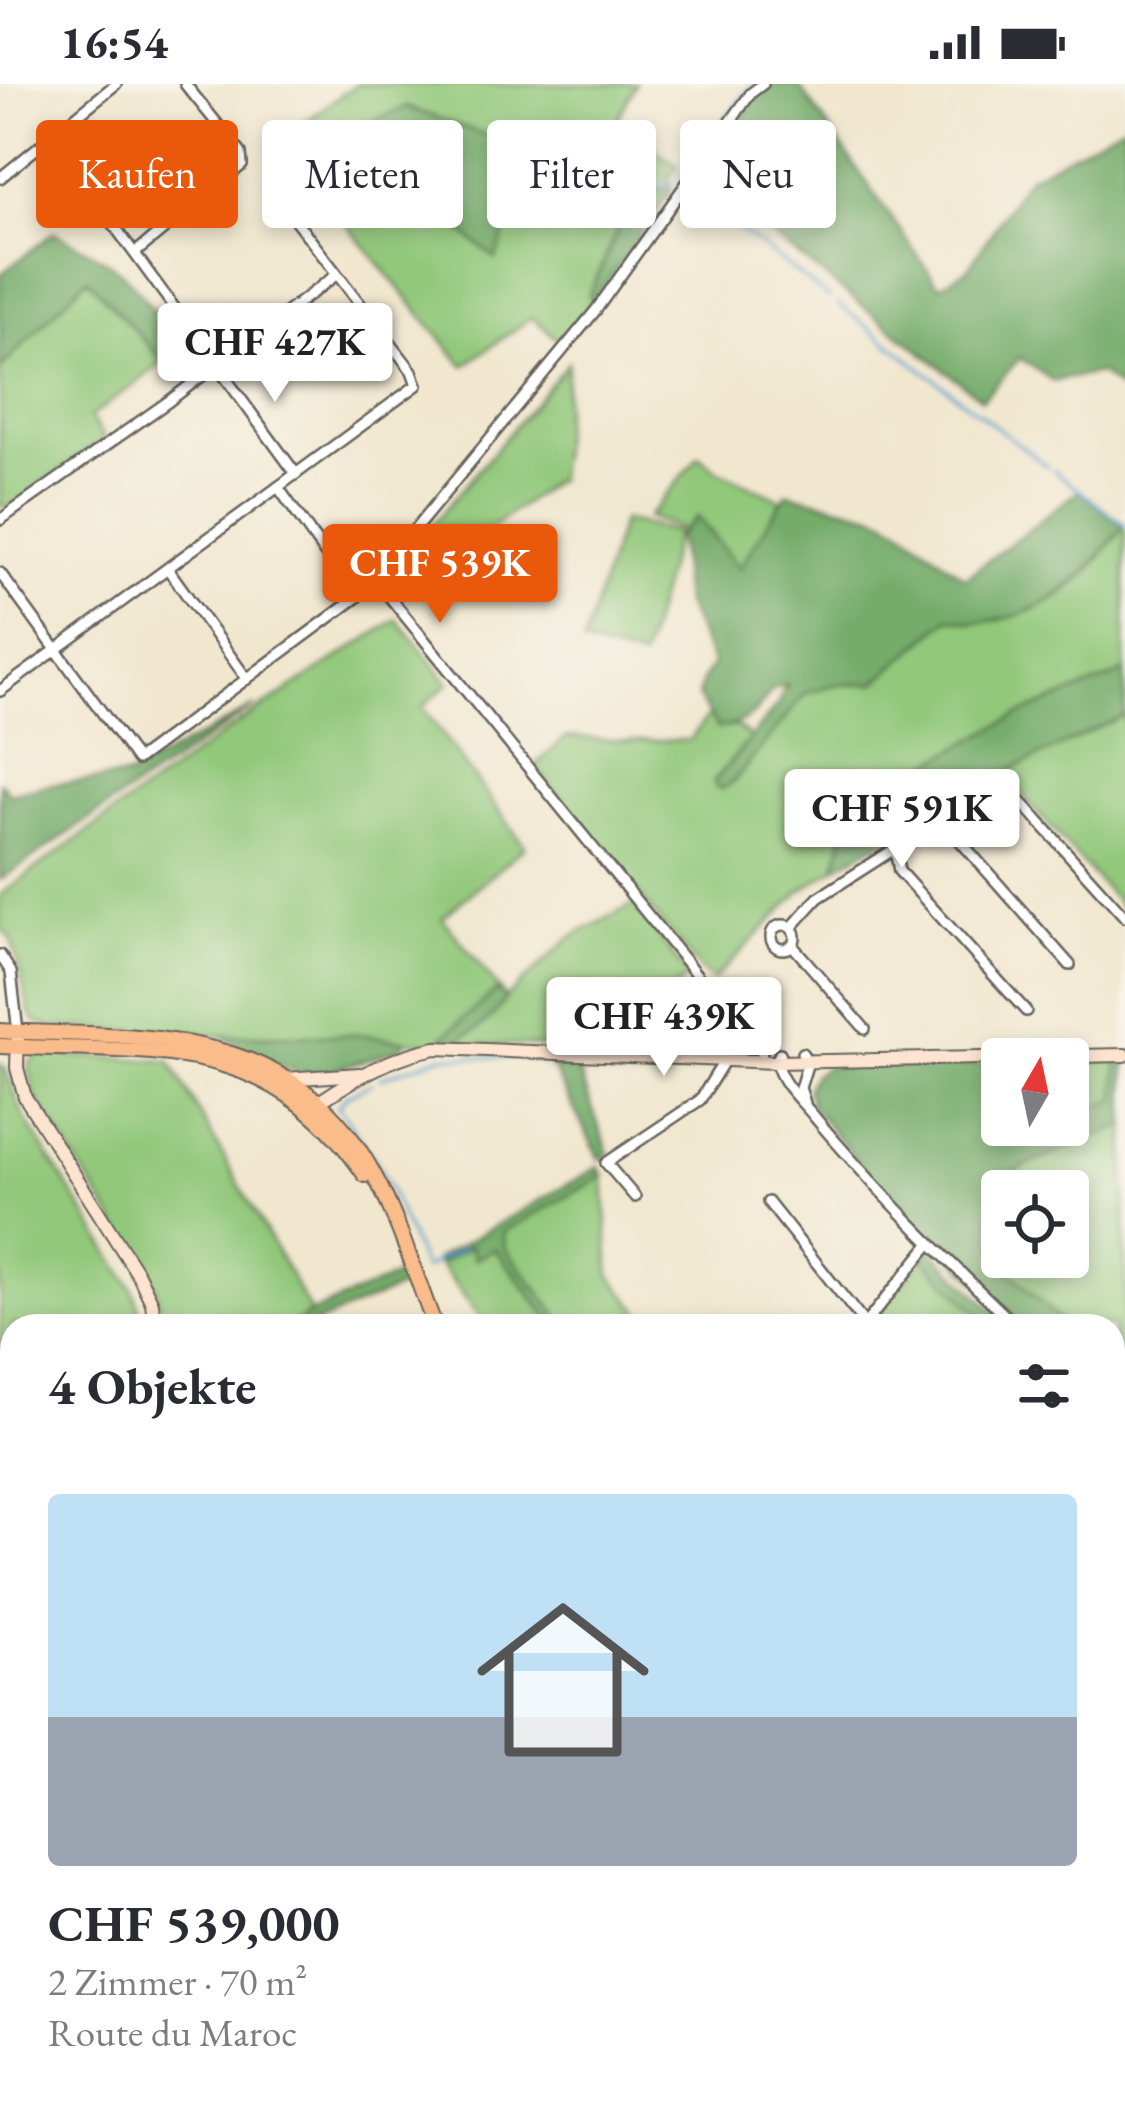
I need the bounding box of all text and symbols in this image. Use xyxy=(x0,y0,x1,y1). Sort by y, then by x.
text: 16:54 xyxy=(60,13,168,71)
chip: Kaufen xyxy=(36,120,238,228)
chip: Mieten xyxy=(262,120,463,228)
chip: Filter xyxy=(487,120,656,228)
chip: Neu xyxy=(680,120,836,228)
pin: CHF 427K xyxy=(151,303,399,405)
text: CHF 427K xyxy=(184,316,366,367)
pin: CHF 539K xyxy=(316,524,564,626)
text: CHF 539K xyxy=(349,537,531,588)
pin: CHF 591K xyxy=(778,769,1026,871)
text: CHF 591K xyxy=(811,782,993,833)
pin: CHF 439K xyxy=(540,977,788,1079)
text: CHF 439K xyxy=(573,990,755,1041)
north arrow xyxy=(981,1038,1089,1146)
map controls xyxy=(981,1038,1089,1278)
button: locate xyxy=(981,1170,1089,1278)
text: 4 Objekte xyxy=(48,1353,257,1419)
icon: filters xyxy=(1011,1353,1077,1419)
icon: home xyxy=(455,1572,671,1788)
text: CHF 539,000 xyxy=(48,1890,339,1956)
text: 2 Zimmer · 70 m² xyxy=(48,1956,307,2007)
text: Route du Maroc xyxy=(48,2007,297,2058)

